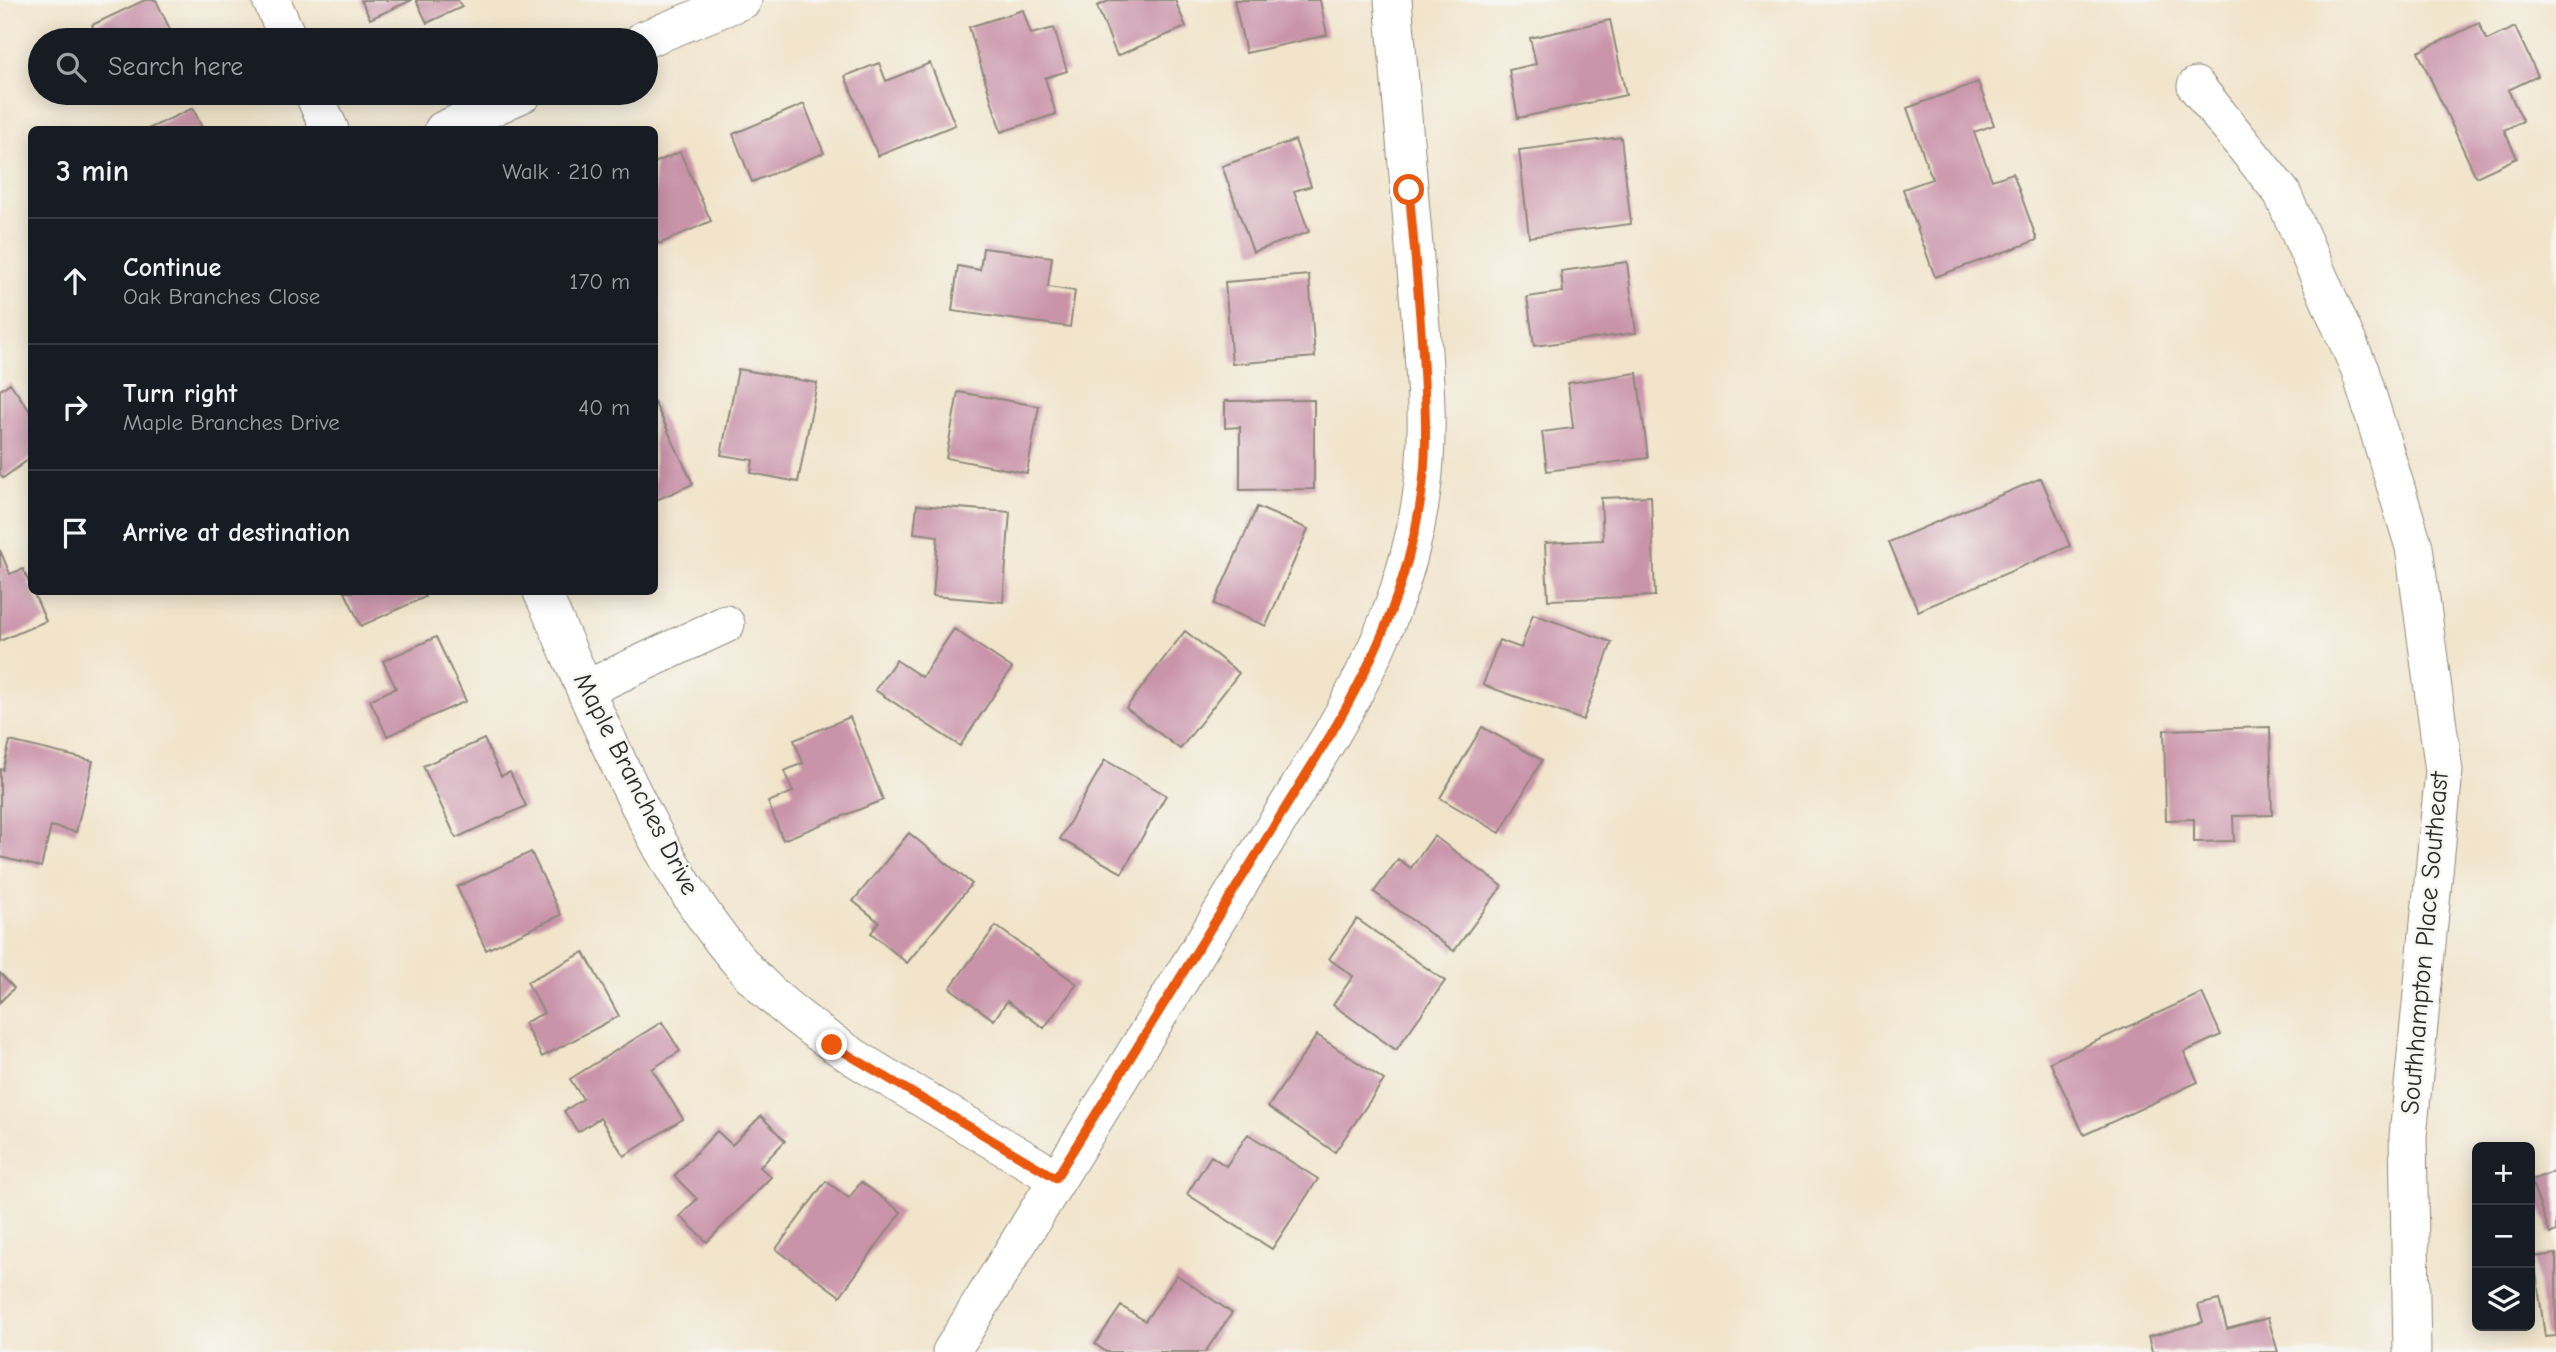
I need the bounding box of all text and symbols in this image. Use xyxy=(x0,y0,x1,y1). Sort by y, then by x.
search box xyxy=(28,28,658,105)
icon: search xyxy=(52,48,90,86)
text: Search here xyxy=(108,52,243,82)
text: 3 min xyxy=(56,154,129,189)
text: Walk · 210 m xyxy=(502,158,630,185)
route start xyxy=(1393,174,1424,205)
text: Continue xyxy=(123,253,221,283)
icon: ahead xyxy=(56,262,94,300)
text: 170 m xyxy=(569,268,630,295)
text: Oak Branches Close xyxy=(123,283,320,310)
text: Turn right xyxy=(123,379,237,409)
icon: right xyxy=(56,388,94,426)
text: 40 m xyxy=(578,394,630,421)
text: Maple Branches Drive xyxy=(123,409,340,436)
icon: arrive xyxy=(56,514,94,552)
text: Arrive at destination xyxy=(123,518,350,548)
street label: Maple Branches Drive xyxy=(567,668,705,900)
street label: Southhampton Place Southeast xyxy=(2395,769,2455,1116)
route end xyxy=(816,1029,847,1060)
map controls xyxy=(2472,1142,2535,1331)
button: + xyxy=(2472,1142,2535,1205)
button: − xyxy=(2472,1205,2535,1268)
button: layers xyxy=(2472,1268,2535,1331)

